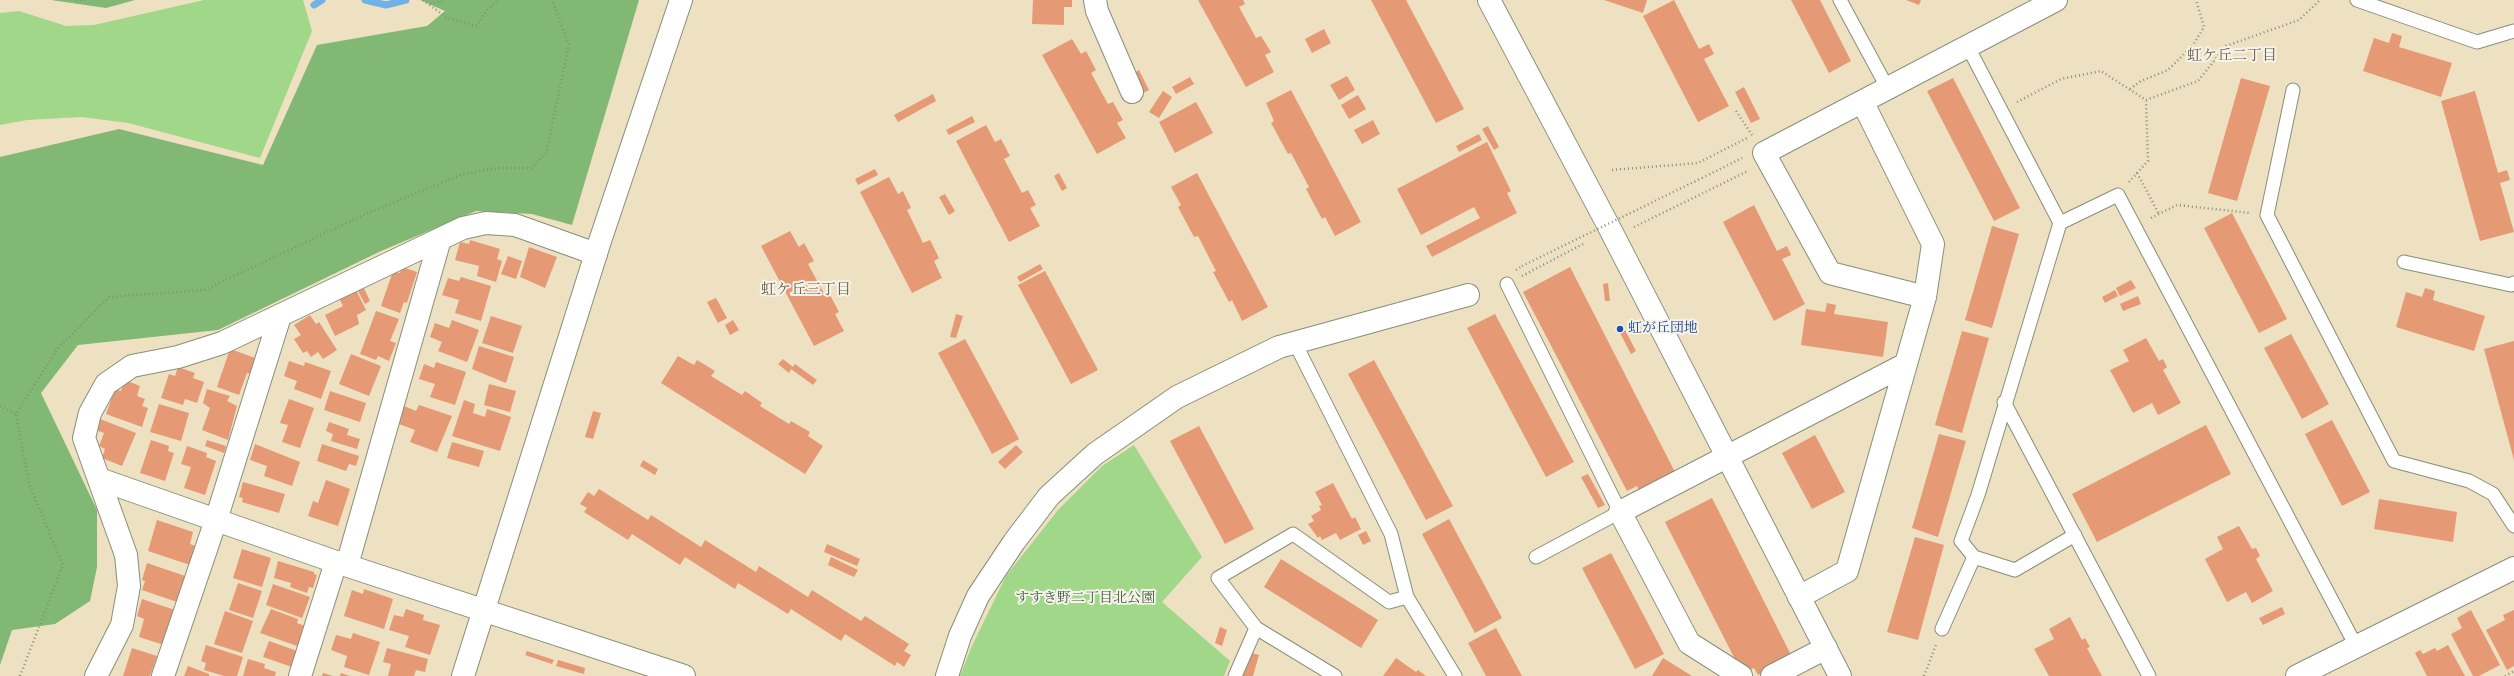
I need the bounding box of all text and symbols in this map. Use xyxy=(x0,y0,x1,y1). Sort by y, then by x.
district label: 虹ケ丘二丁目 xyxy=(2187,47,2277,65)
district label: 虹ケ丘三丁目 xyxy=(761,281,851,299)
place label: 虹が丘団地 xyxy=(1628,321,1698,337)
marker: 虹が丘団地 xyxy=(1615,324,1625,334)
park label: すすき野二丁目北公園 xyxy=(1015,591,1155,607)

